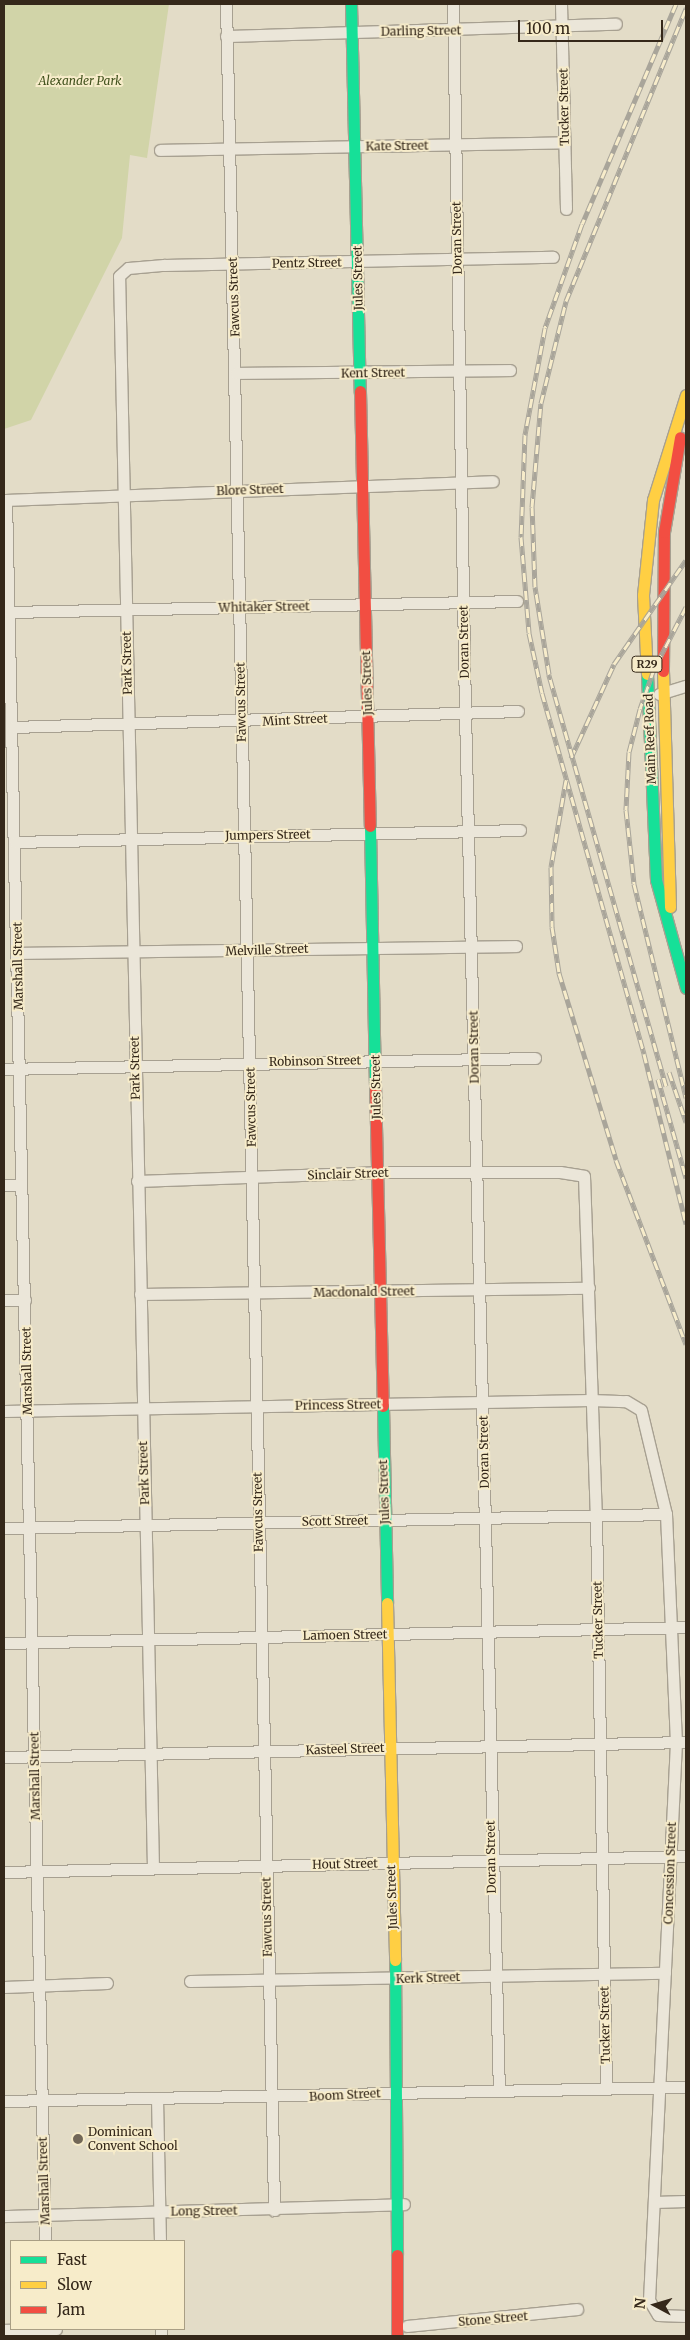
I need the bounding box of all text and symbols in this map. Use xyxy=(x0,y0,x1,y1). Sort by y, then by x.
scale bar xyxy=(520,10,665,42)
text: 100 m xyxy=(526,19,570,38)
street label: Darling Street xyxy=(381,23,461,39)
street label: Tucker Street xyxy=(556,68,572,146)
park label: Alexander Park xyxy=(38,74,122,88)
street label: Kate Street xyxy=(365,138,429,154)
street label: Doran Street xyxy=(449,201,465,275)
street label: Jules Street xyxy=(350,246,366,310)
street label: Pentz Street xyxy=(272,255,342,271)
street label: Fawcus Street xyxy=(225,257,243,337)
street label: Kent Street xyxy=(341,365,405,381)
street label: Blore Street xyxy=(216,482,284,498)
street label: Whitaker Street xyxy=(218,599,310,615)
street label: Doran Street xyxy=(456,605,472,679)
street label: Park Street xyxy=(119,631,135,695)
street label: Jules Street xyxy=(359,650,375,716)
road number: R29 xyxy=(631,656,663,672)
street label: Fawcus Street xyxy=(233,662,249,742)
street label: Main Reef Road xyxy=(641,693,659,785)
street label: Mint Street xyxy=(262,711,328,729)
street label: Jumpers Street xyxy=(225,827,311,843)
street label: Marshall Street xyxy=(10,922,26,1010)
street label: Melville Street xyxy=(225,941,309,959)
street label: Doran Street xyxy=(466,1010,482,1084)
street label: Park Street xyxy=(127,1036,143,1100)
street label: Robinson Street xyxy=(269,1053,361,1069)
street label: Jules Street xyxy=(368,1055,384,1119)
street label: Fawcus Street xyxy=(243,1067,259,1147)
street label: Sinclair Street xyxy=(307,1165,389,1183)
street label: Macdonald Street xyxy=(313,1284,415,1300)
street label: Marshall Street xyxy=(19,1327,35,1415)
street label: Princess Street xyxy=(295,1397,381,1413)
street label: Doran Street xyxy=(476,1415,492,1489)
street label: Park Street xyxy=(136,1441,152,1505)
street label: Jules Street xyxy=(376,1459,392,1525)
street label: Fawcus Street xyxy=(250,1472,266,1552)
street label: Scott Street xyxy=(301,1513,369,1529)
street label: Tucker Street xyxy=(590,1581,606,1659)
street label: Lamoen Street xyxy=(302,1627,388,1643)
street label: Marshall Street xyxy=(27,1732,43,1820)
street label: Kasteel Street xyxy=(305,1740,385,1758)
street label: Doran Street xyxy=(483,1820,499,1894)
street label: Concession Street xyxy=(661,1822,679,1924)
street label: Hout Street xyxy=(312,1856,378,1872)
street label: Jules Street xyxy=(384,1864,400,1930)
street label: Fawcus Street xyxy=(259,1877,275,1957)
street label: Kerk Street xyxy=(396,1970,460,1986)
street label: Tucker Street xyxy=(597,1986,613,2064)
street label: Boom Street xyxy=(309,2086,381,2104)
place label: Dominican Convent School xyxy=(88,2125,178,2153)
marker: Dominican Convent School xyxy=(72,2133,84,2145)
street label: Marshall Street xyxy=(35,2137,53,2225)
street label: Long Street xyxy=(170,2203,238,2219)
legend xyxy=(10,2240,185,2330)
text: Fast xyxy=(57,2250,87,2269)
text: Slow xyxy=(57,2275,92,2294)
north arrow xyxy=(630,2280,680,2330)
text: N xyxy=(631,2297,650,2310)
text: Jam xyxy=(57,2300,85,2319)
street label: Stone Street xyxy=(458,2309,528,2329)

